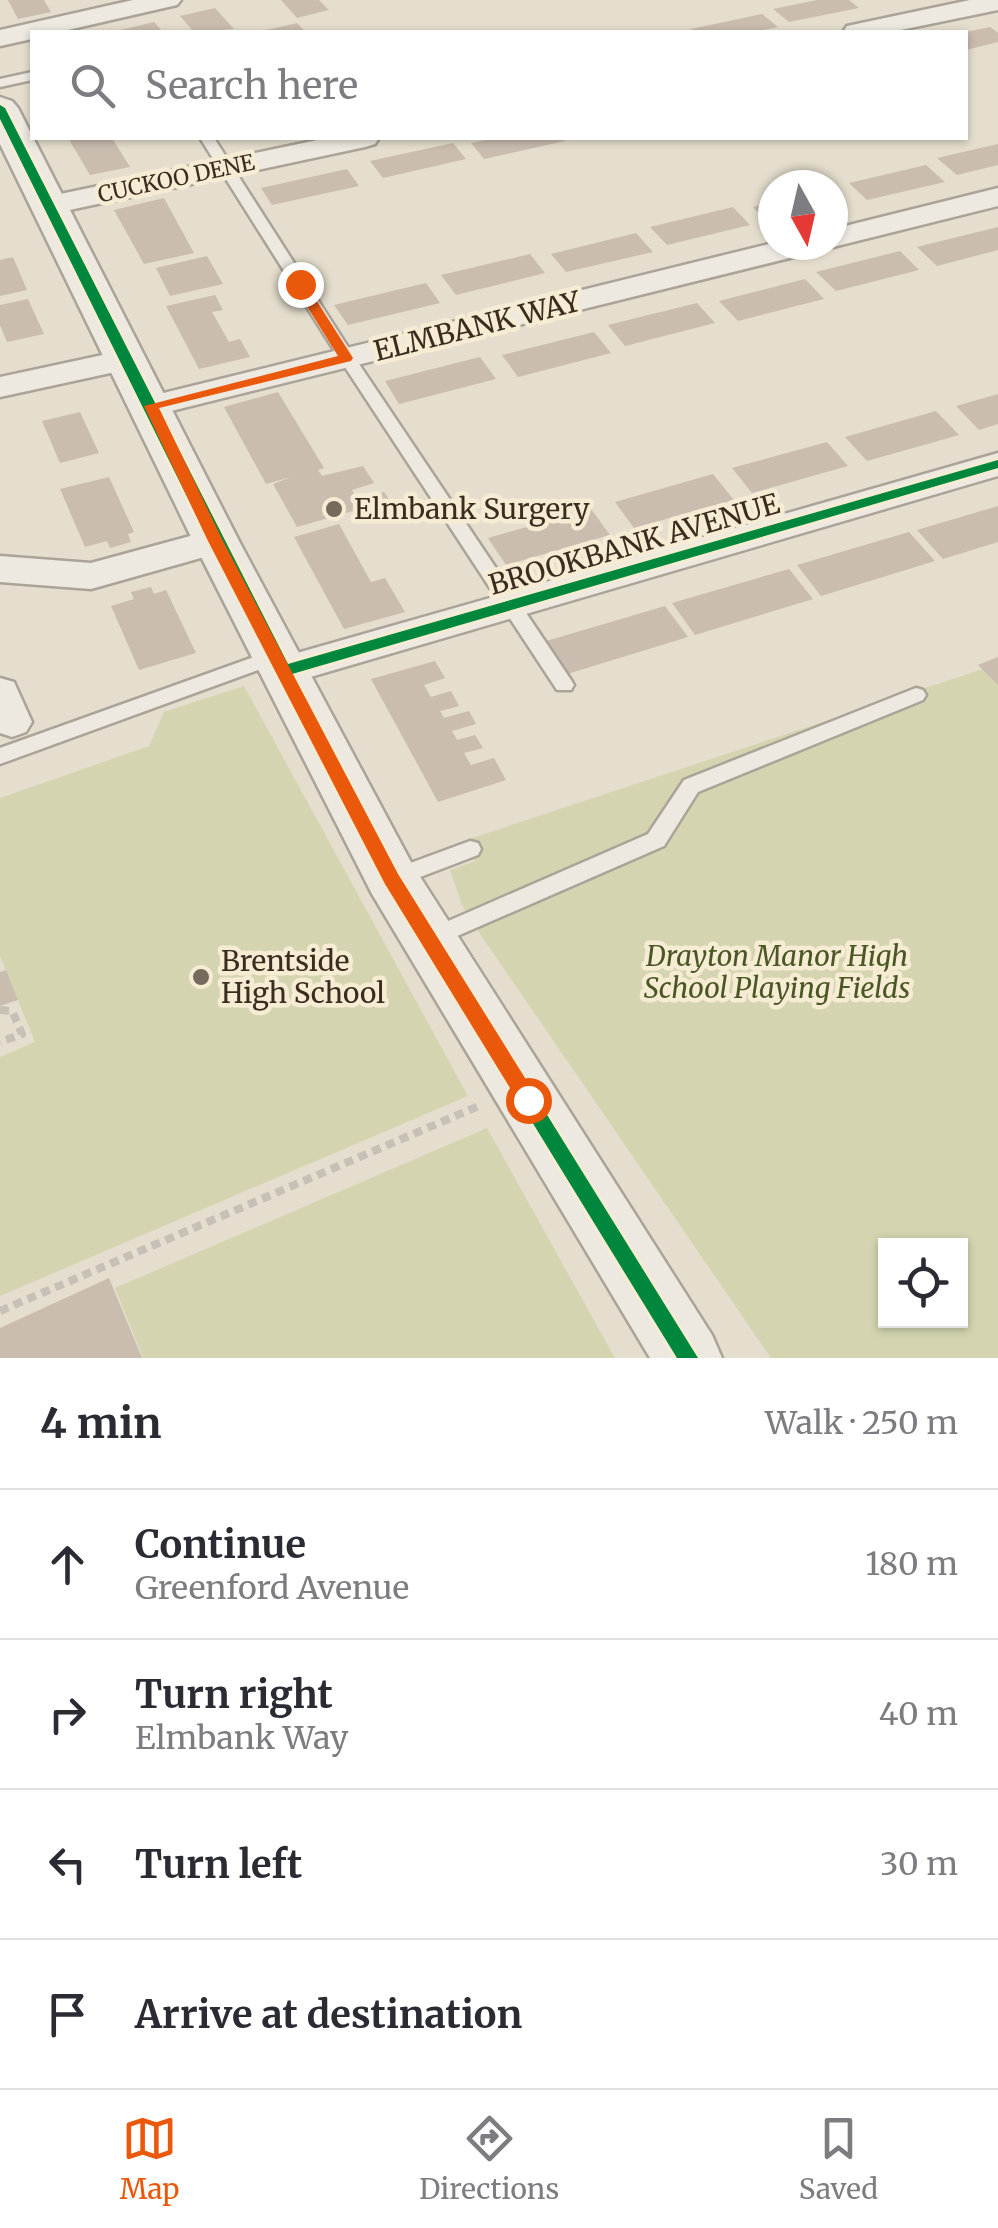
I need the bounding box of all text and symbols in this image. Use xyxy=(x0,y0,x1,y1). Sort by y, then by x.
search box xyxy=(30,30,968,140)
icon: search xyxy=(65,58,120,113)
text: Search here xyxy=(145,62,358,109)
street label: CUCKOO DENE xyxy=(95,148,257,208)
north arrow xyxy=(758,170,848,260)
route end xyxy=(278,262,324,308)
street label: ELMBANK WAY xyxy=(370,283,585,369)
street label: BROOKBANK AVENUE xyxy=(484,485,784,603)
place label: Elmbank Surgery xyxy=(354,491,590,527)
marker: Elmbank Surgery xyxy=(323,498,345,520)
park label: Drayton Manor High School Playing Fields xyxy=(644,938,910,1006)
place label: Brentside High School xyxy=(221,943,385,1011)
marker: Brentside High School xyxy=(190,966,212,988)
route start xyxy=(506,1078,552,1124)
map controls xyxy=(878,1238,968,1328)
button: locate xyxy=(878,1238,968,1328)
text: 4 min xyxy=(40,1397,162,1449)
text: Walk · 250 m xyxy=(765,1403,958,1443)
text: Continue xyxy=(135,1521,306,1568)
icon: ahead xyxy=(40,1537,95,1592)
text: 180 m xyxy=(866,1544,958,1584)
text: Greenford Avenue xyxy=(135,1568,409,1608)
text: Turn right xyxy=(135,1671,333,1718)
icon: right xyxy=(40,1687,95,1742)
text: 40 m xyxy=(879,1694,958,1734)
text: Elmbank Way xyxy=(135,1718,348,1758)
icon: left xyxy=(40,1837,95,1892)
text: Turn left xyxy=(135,1841,302,1888)
text: 30 m xyxy=(880,1844,958,1884)
icon: arrive xyxy=(40,1987,95,2042)
text: Arrive at destination xyxy=(135,1991,522,2038)
tab: Map xyxy=(120,2111,180,2207)
tab: Directions xyxy=(419,2111,559,2207)
tab: Saved xyxy=(799,2111,878,2207)

